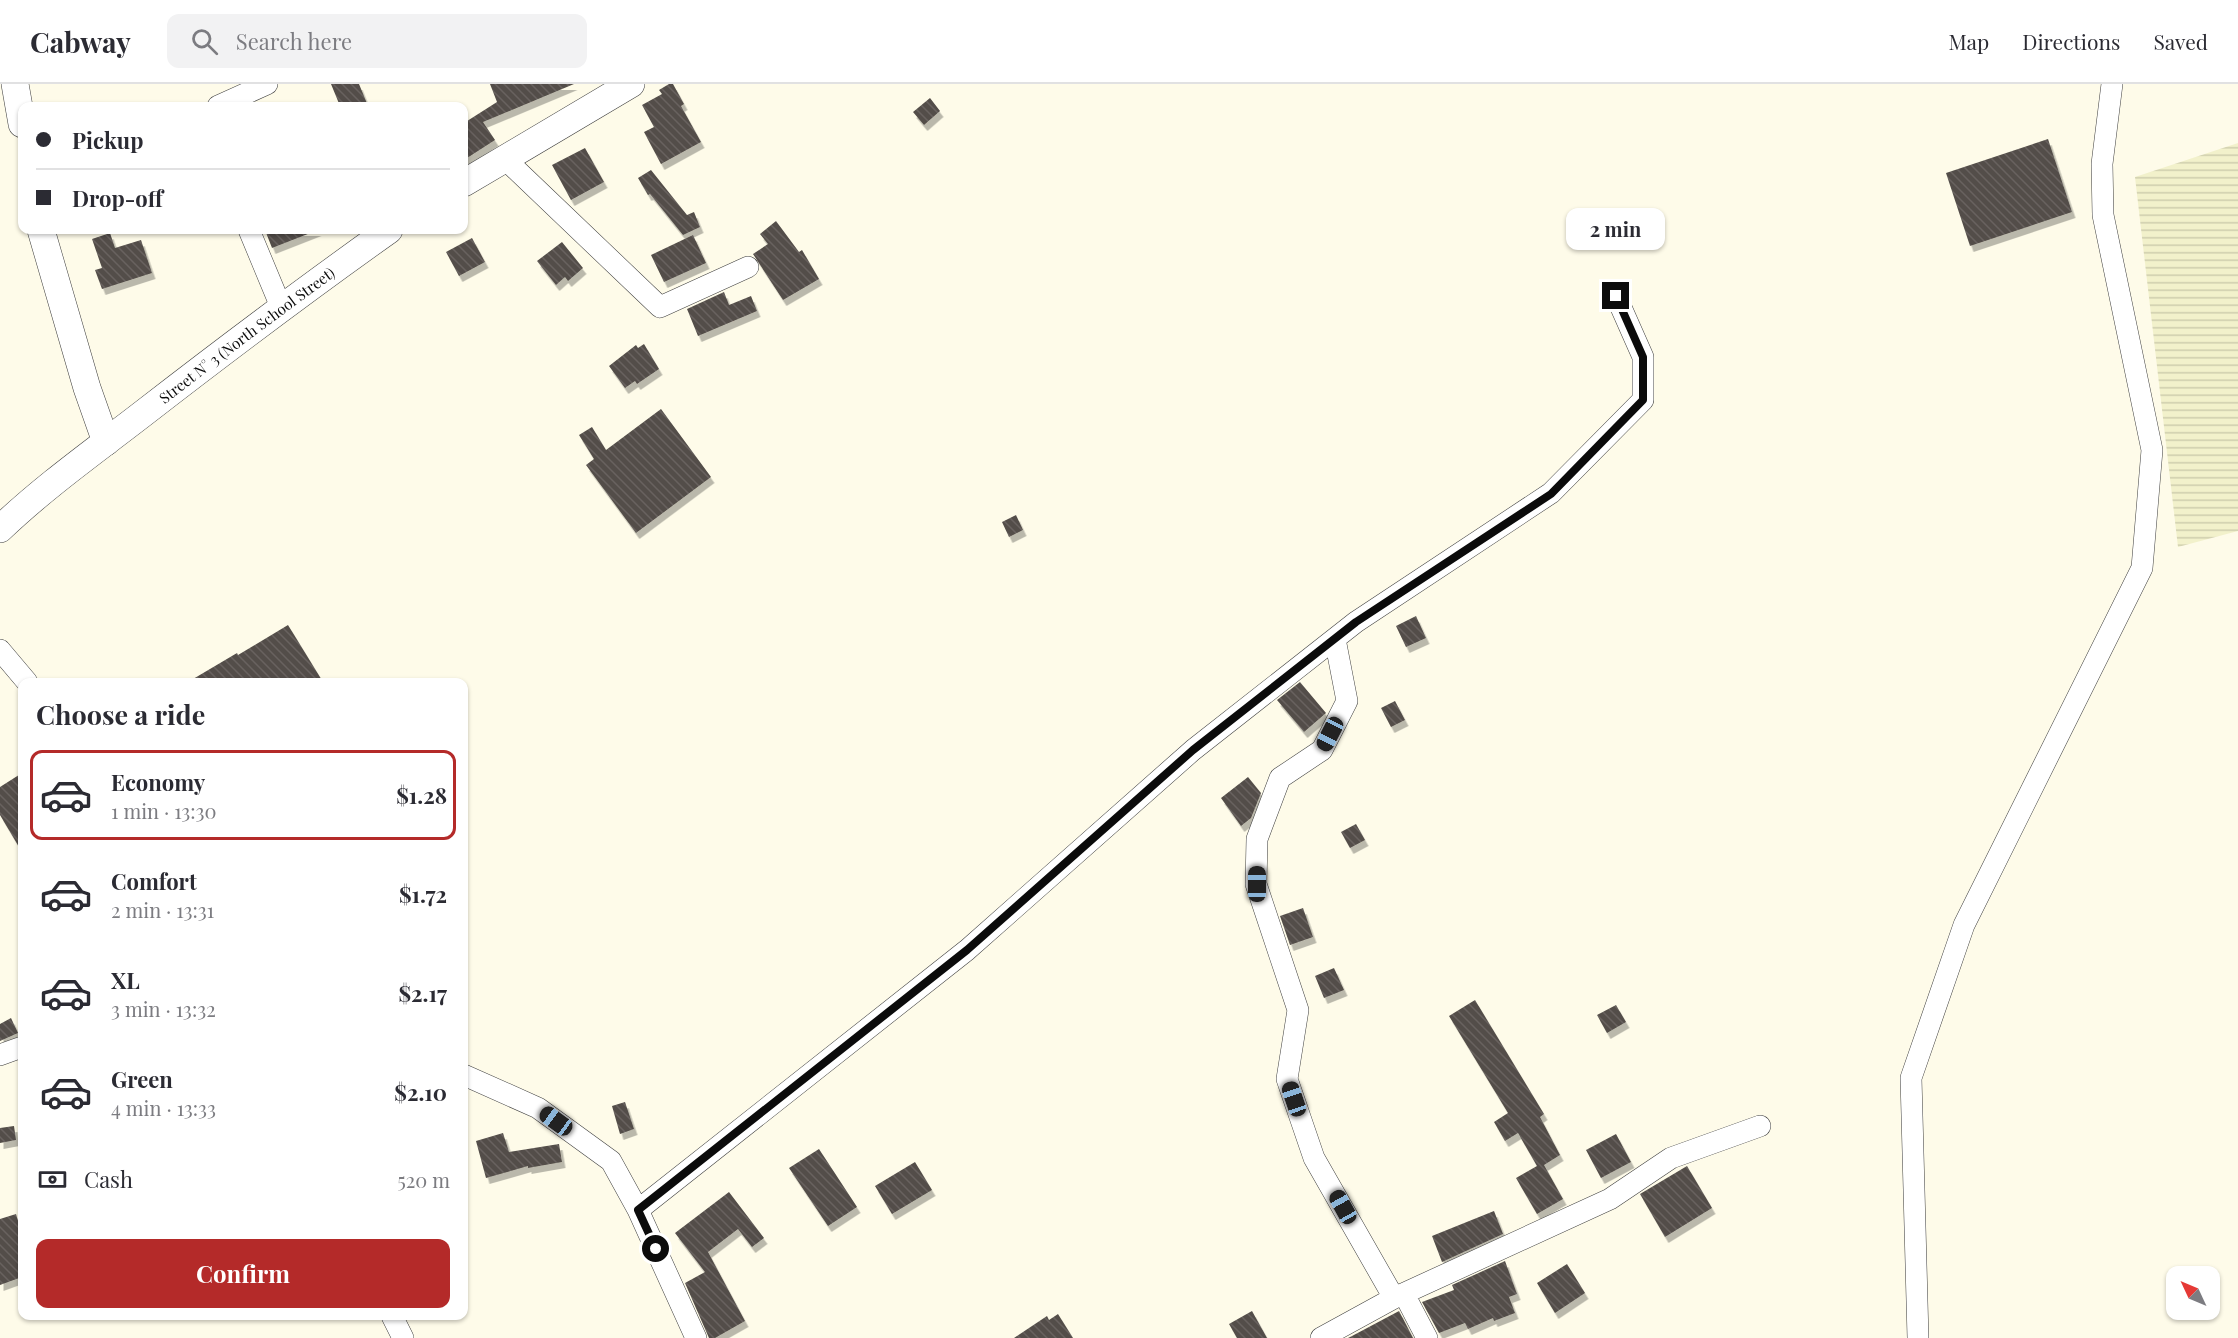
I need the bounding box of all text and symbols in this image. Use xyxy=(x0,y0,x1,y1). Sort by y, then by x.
search box xyxy=(167,14,587,68)
text: Cabway xyxy=(30,23,131,60)
icon: search xyxy=(188,25,221,58)
text: Search here xyxy=(236,26,352,56)
text: Map xyxy=(1948,27,1989,55)
text: Directions xyxy=(2022,27,2120,55)
text: Saved xyxy=(2153,27,2208,55)
text: Pickup xyxy=(72,125,143,155)
text: Drop-off xyxy=(72,183,163,213)
callout: 2 min xyxy=(1566,209,1666,251)
text: 2 min xyxy=(1590,215,1641,242)
street label: Street N° 3 (North School Street) xyxy=(155,263,339,408)
route end xyxy=(1602,282,1629,309)
text: Choose a ride xyxy=(36,696,205,732)
car xyxy=(1314,714,1346,754)
text: Economy xyxy=(111,767,205,797)
icon: car xyxy=(39,768,93,822)
text: $1.28 xyxy=(396,780,447,810)
text: 1 min · 13:30 xyxy=(111,797,217,824)
text: Comfort xyxy=(111,866,197,896)
car xyxy=(1248,866,1266,902)
icon: car xyxy=(39,867,93,921)
text: $1.72 xyxy=(399,879,447,909)
text: 2 min · 13:31 xyxy=(111,896,214,923)
text: XL xyxy=(111,965,140,995)
icon: car xyxy=(39,966,93,1020)
text: $2.17 xyxy=(398,978,447,1008)
text: 3 min · 13:32 xyxy=(111,995,216,1022)
text: Green xyxy=(111,1064,173,1094)
icon: car xyxy=(39,1065,93,1119)
text: $2.10 xyxy=(394,1077,447,1107)
car xyxy=(1280,1079,1308,1119)
text: 4 min · 13:33 xyxy=(111,1094,216,1121)
car xyxy=(536,1103,576,1139)
icon: cash xyxy=(36,1163,69,1196)
text: Cash xyxy=(84,1164,133,1194)
text: 520 m xyxy=(397,1166,450,1193)
car xyxy=(1326,1187,1360,1227)
route start xyxy=(642,1235,669,1262)
button: Confirm xyxy=(36,1239,450,1308)
north arrow xyxy=(2166,1266,2220,1320)
map controls xyxy=(2166,1266,2220,1320)

